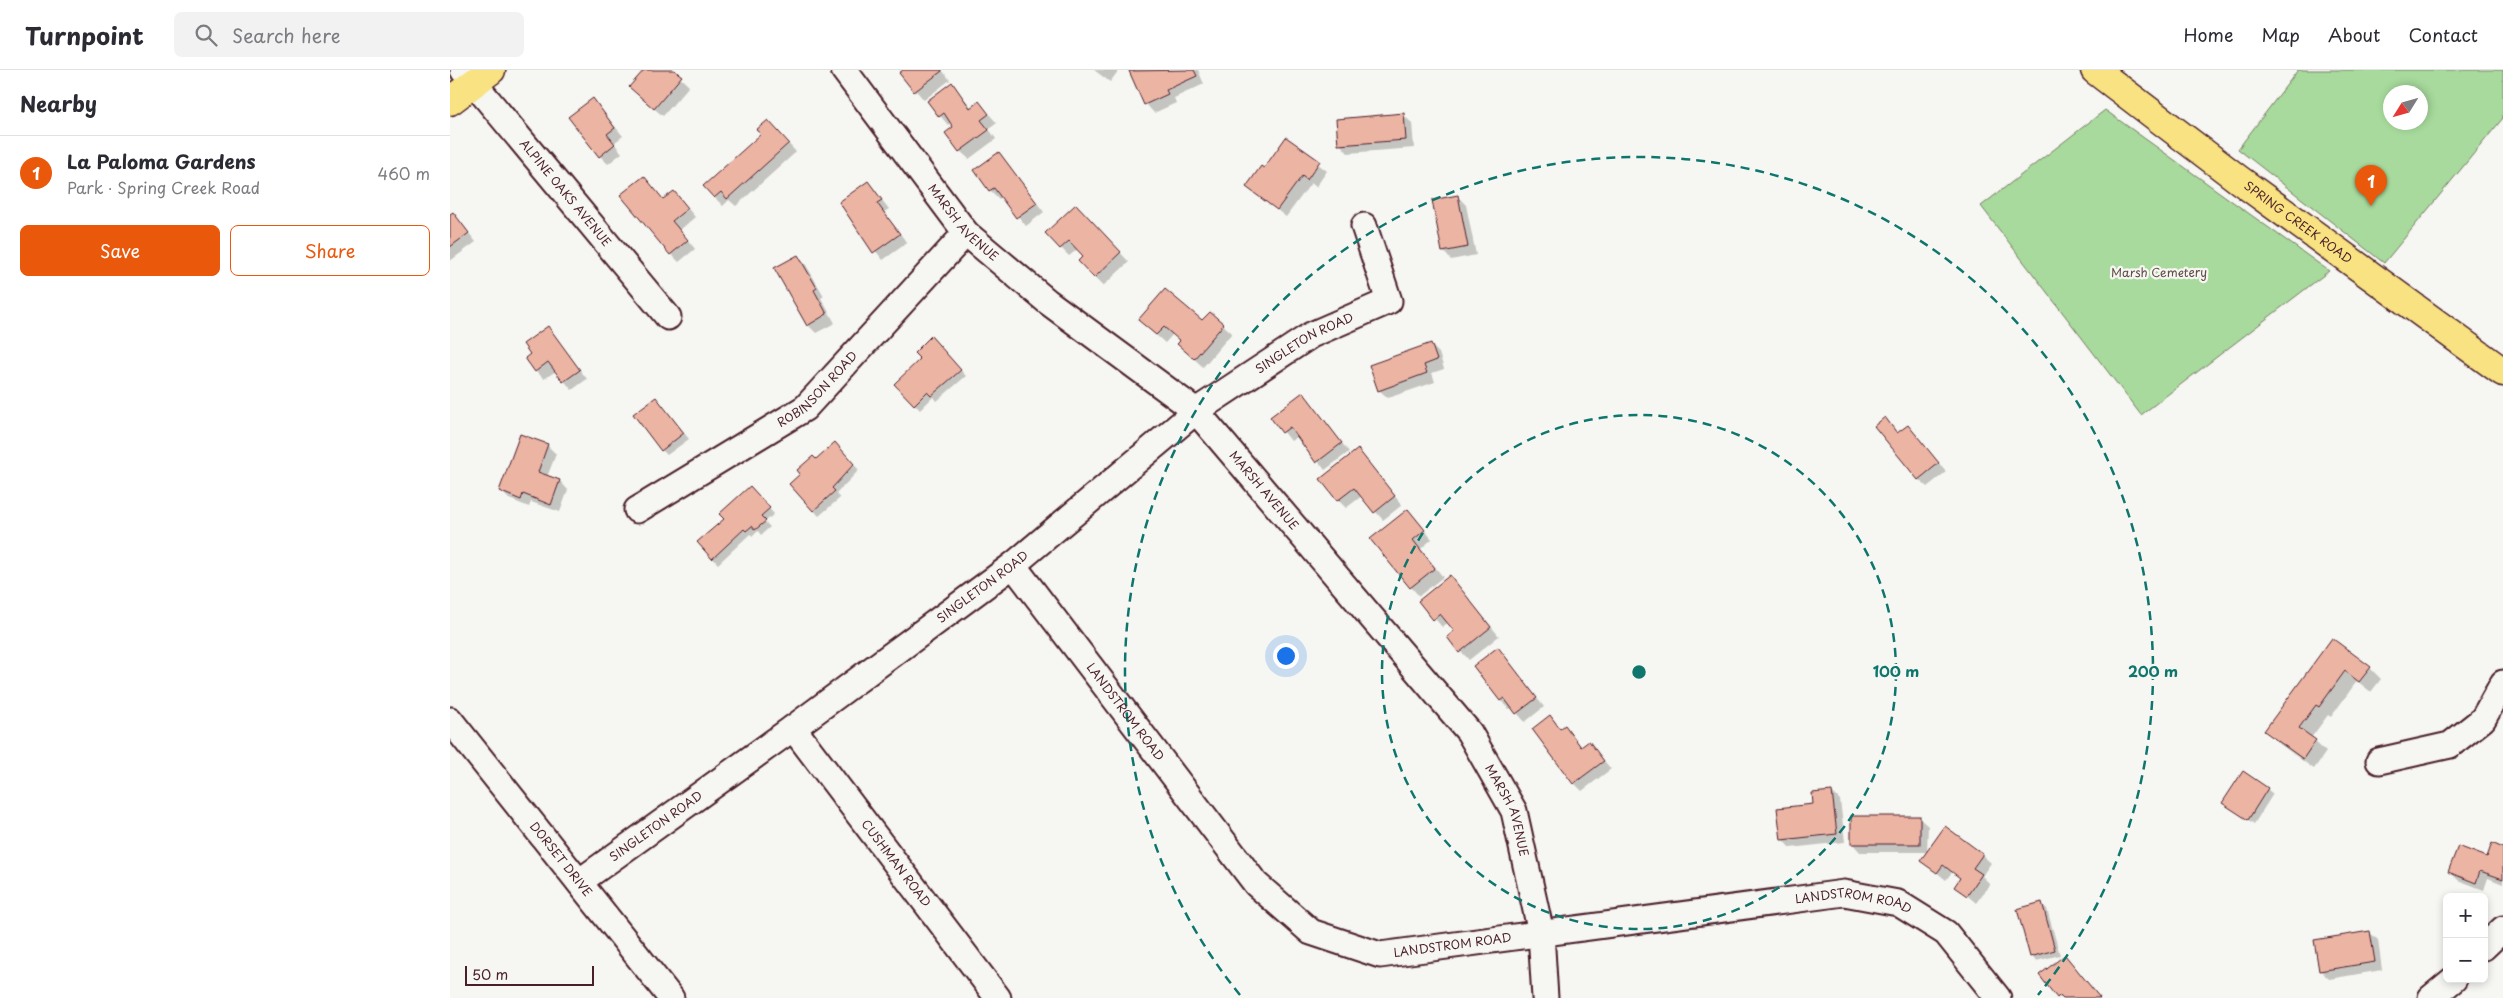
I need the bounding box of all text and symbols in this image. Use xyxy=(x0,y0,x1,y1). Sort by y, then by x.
search box xyxy=(174,12,524,57)
text: Turnpoint xyxy=(25,17,144,53)
icon: search xyxy=(192,21,220,49)
text: Search here xyxy=(232,21,341,49)
text: Home xyxy=(2183,21,2233,48)
text: Map xyxy=(2261,21,2300,48)
text: About xyxy=(2328,21,2380,48)
text: Contact xyxy=(2408,21,2478,48)
north arrow xyxy=(2383,85,2428,130)
text: Nearby xyxy=(20,87,97,119)
street label: ALPINE OAKS AVENUE xyxy=(516,135,616,250)
text: La Paloma Gardens xyxy=(67,147,256,175)
text: 1 xyxy=(32,161,40,185)
text: 460 m xyxy=(378,161,430,185)
pin: 1 xyxy=(2355,165,2387,206)
text: Park · Spring Creek Road xyxy=(67,175,260,199)
street label: SPRING CREEK ROAD xyxy=(2241,176,2356,267)
street label: MARSH AVENUE xyxy=(924,180,1003,265)
button: Save xyxy=(20,225,220,276)
button: Share xyxy=(230,225,430,276)
park label: Marsh Cemetery xyxy=(2111,263,2207,281)
street label: SINGLETON ROAD xyxy=(1251,308,1356,377)
street label: ROBINSON ROAD xyxy=(773,347,861,431)
street label: MARSH AVENUE xyxy=(1226,446,1303,533)
street label: SINGLETON ROAD xyxy=(933,546,1032,627)
your location xyxy=(1273,643,1299,669)
street label: LANDSTROM ROAD xyxy=(1083,659,1169,764)
text: 100 m xyxy=(1873,659,1919,682)
text: 200 m xyxy=(2128,659,2178,682)
centre of rings xyxy=(1630,663,1648,681)
street label: MARSH AVENUE xyxy=(1481,761,1534,858)
street label: SINGLETON ROAD xyxy=(605,786,706,865)
street label: CUSHMAN ROAD xyxy=(858,815,936,910)
street label: DORSET DRIVE xyxy=(526,817,597,900)
street label: LANDSTROM ROAD xyxy=(1794,883,1916,918)
map controls xyxy=(2443,893,2488,983)
button: + xyxy=(2443,893,2488,938)
street label: LANDSTROM ROAD xyxy=(1392,928,1513,961)
button: − xyxy=(2443,938,2488,983)
scale bar xyxy=(465,963,594,986)
text: 50 m xyxy=(472,964,508,985)

